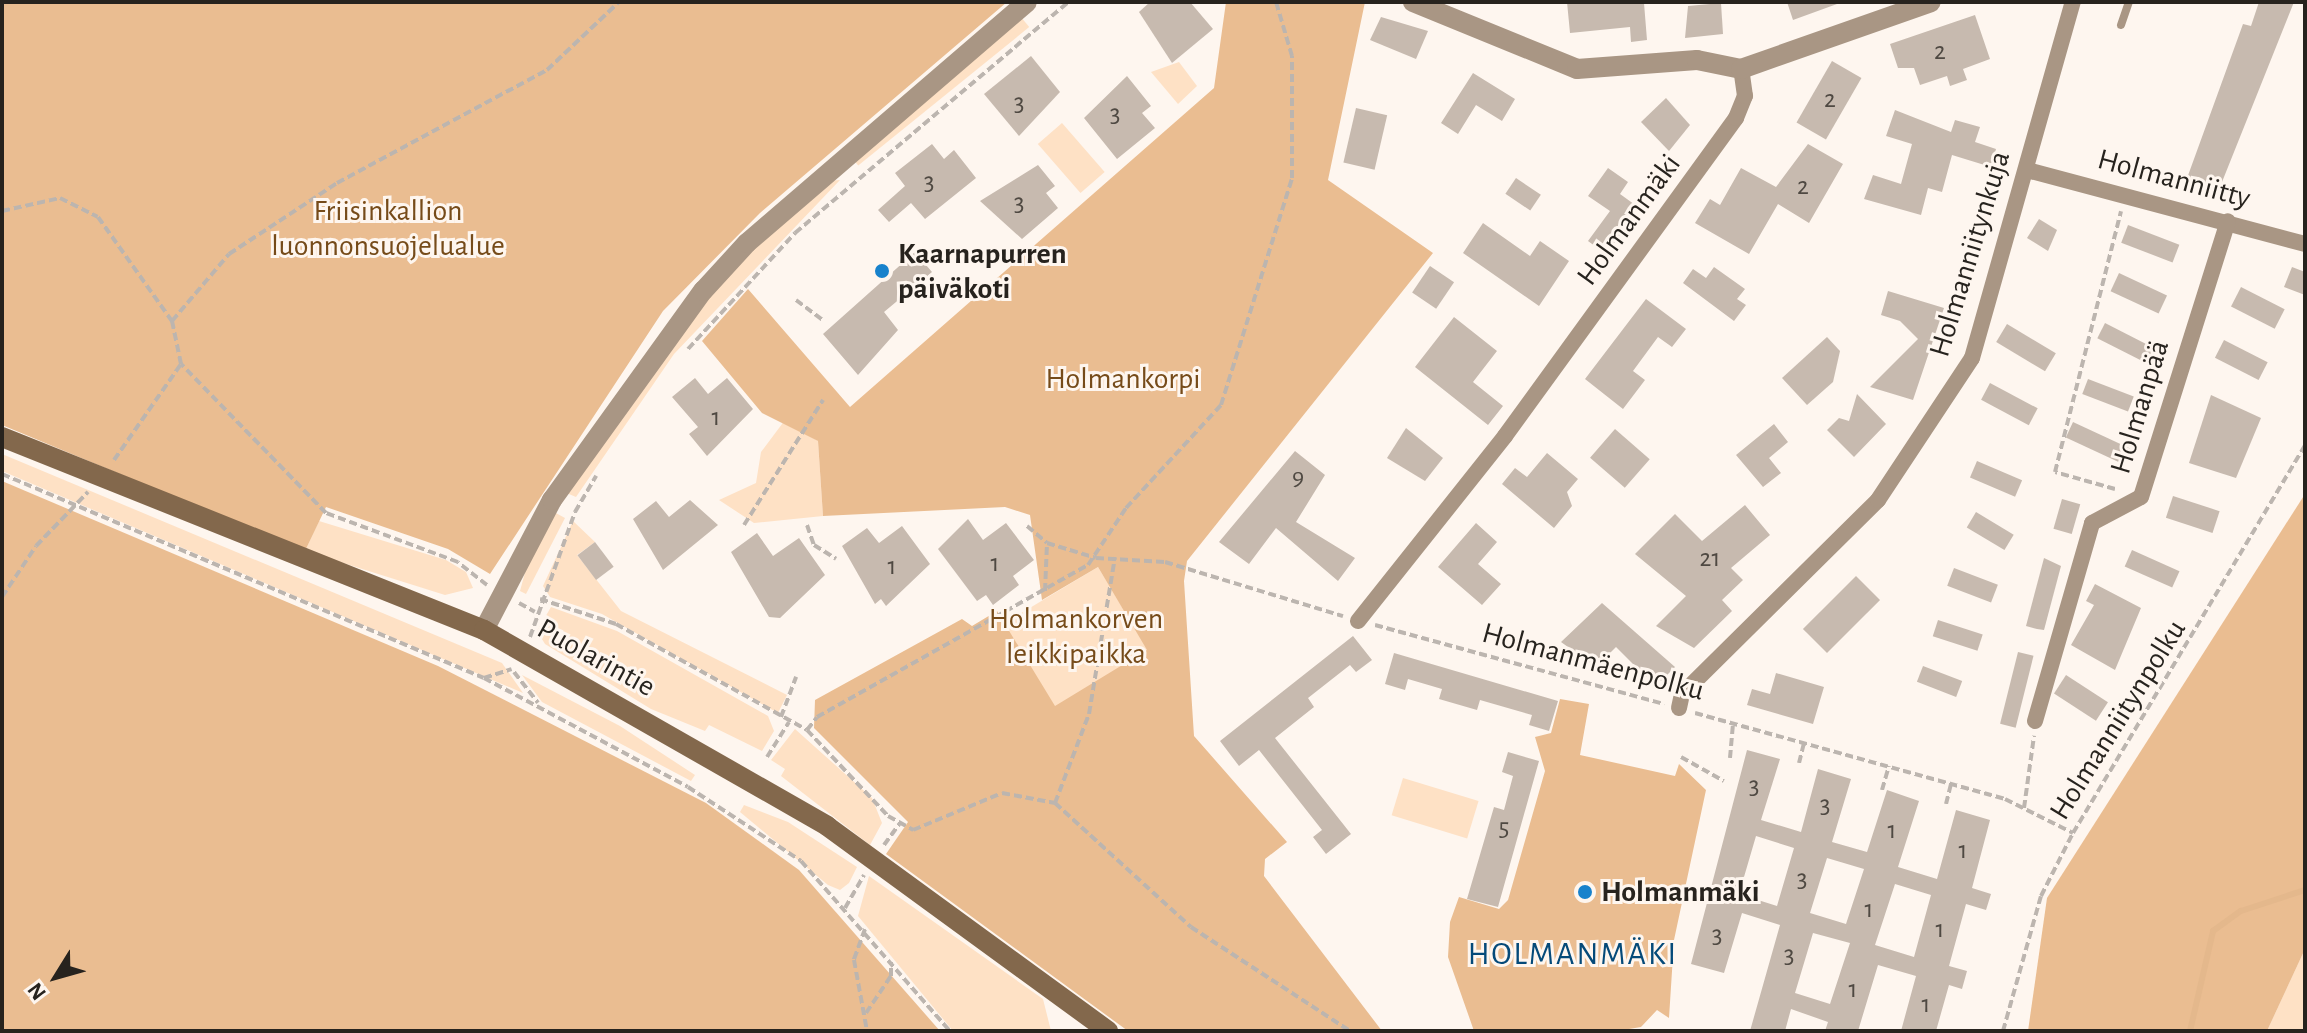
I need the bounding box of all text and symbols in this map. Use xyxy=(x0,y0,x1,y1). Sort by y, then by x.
house number: 2 xyxy=(1934,36,1946,68)
house number: 2 xyxy=(1824,84,1836,116)
house number: 3 xyxy=(1014,88,1024,120)
house number: 3 xyxy=(1110,99,1120,131)
street label: Holmanniitty xyxy=(2094,141,2254,217)
street label: Holmanmäki xyxy=(1569,147,1689,293)
street label: Holmanniitynkuja xyxy=(1922,147,2018,361)
house number: 3 xyxy=(924,167,934,199)
house number: 2 xyxy=(1797,171,1809,203)
house number: 3 xyxy=(1014,188,1024,220)
park label: Friisinkallion luonnonsuojelualue xyxy=(271,193,505,264)
place label: Kaarnapurren päiväkoti xyxy=(898,236,1067,306)
marker: Kaarnapurren päiväkoti xyxy=(873,262,891,280)
street label: Holmanpää xyxy=(2103,336,2177,478)
park label: Holmankorpi xyxy=(1046,361,1200,397)
house number: 1 xyxy=(712,402,720,434)
house number: 9 xyxy=(1292,462,1304,494)
house number: 21 xyxy=(1700,543,1720,575)
house number: 1 xyxy=(991,548,999,580)
house number: 1 xyxy=(888,551,896,583)
park label: Holmankorven leikkipaikka xyxy=(989,601,1163,672)
street label: Puolarintie xyxy=(531,611,661,705)
street label: Holmanniitynpolku xyxy=(2042,613,2194,827)
street label: Holmanmäenpolku xyxy=(1478,615,1708,709)
house number: 3 xyxy=(1749,771,1759,803)
house number: 3 xyxy=(1820,790,1830,822)
house number: 5 xyxy=(1499,812,1509,844)
house number: 1 xyxy=(1888,815,1896,847)
house number: 1 xyxy=(1959,835,1967,867)
house number: 3 xyxy=(1797,864,1807,896)
place label: Holmanmäki xyxy=(1601,874,1759,910)
marker: Holmanmäki xyxy=(1576,883,1594,901)
house number: 1 xyxy=(1865,894,1873,926)
house number: 1 xyxy=(1936,914,1944,946)
house number: 3 xyxy=(1712,920,1722,952)
district label: HOLMANMÄKI xyxy=(1468,935,1678,973)
north arrow xyxy=(16,937,96,1017)
house number: 3 xyxy=(1784,940,1794,972)
house number: 1 xyxy=(1849,974,1857,1006)
text: N xyxy=(23,979,50,1004)
house number: 1 xyxy=(1922,989,1930,1021)

